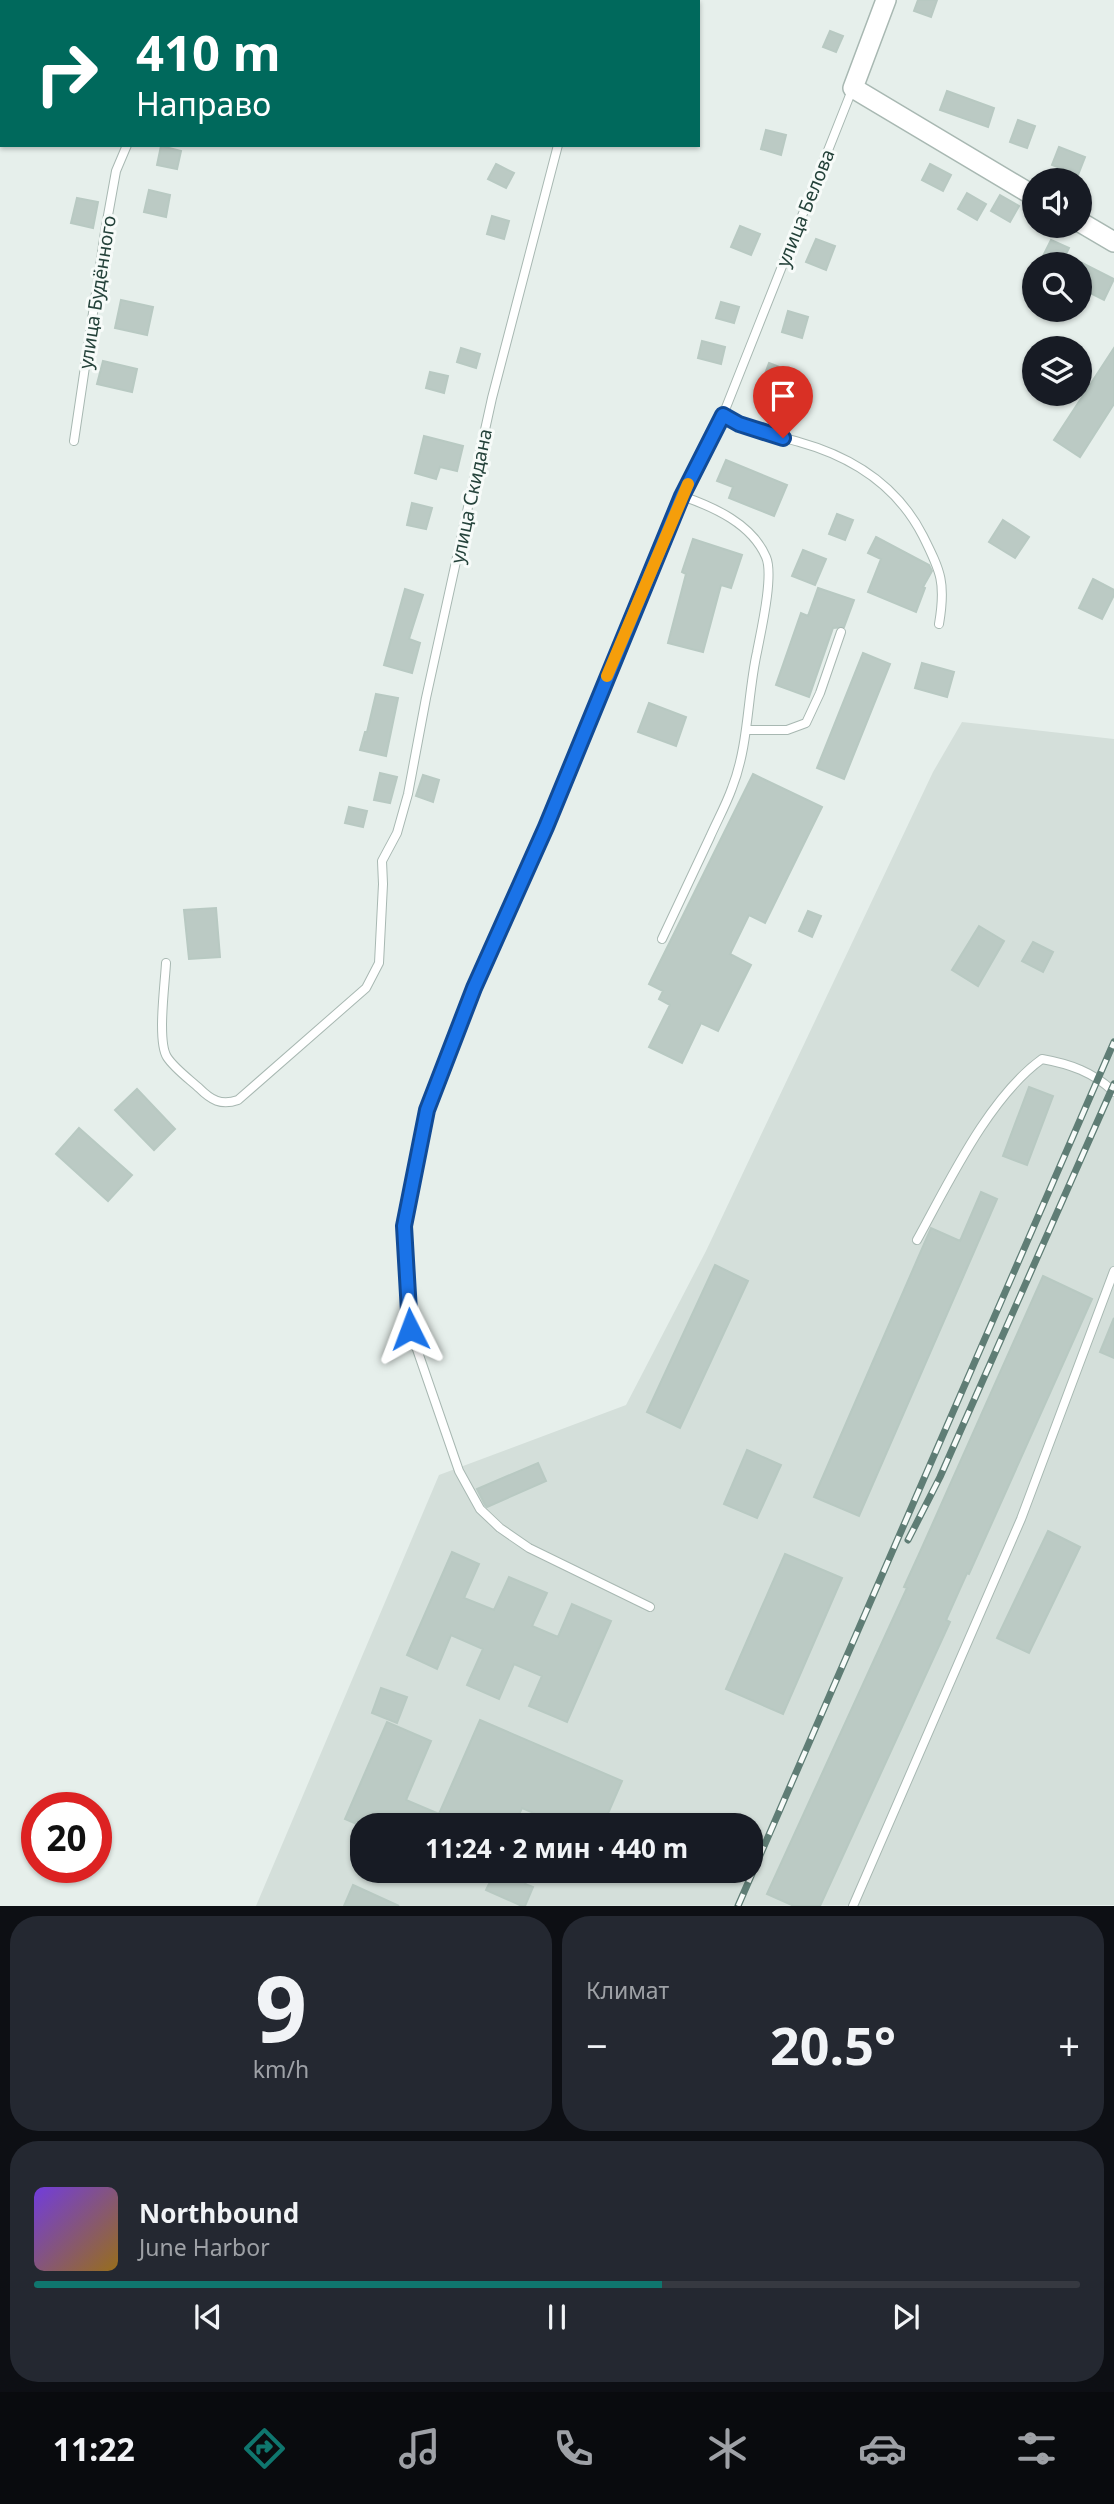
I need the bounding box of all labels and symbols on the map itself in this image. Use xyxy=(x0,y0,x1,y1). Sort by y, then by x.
street label: улица Белова xyxy=(770,145,840,271)
street label: улица Будённого xyxy=(72,213,122,371)
pin xyxy=(753,366,813,438)
street label: улица Скидана xyxy=(444,426,498,566)
position arrow xyxy=(373,1292,447,1366)
speed limit sign: 20 xyxy=(21,1792,112,1883)

